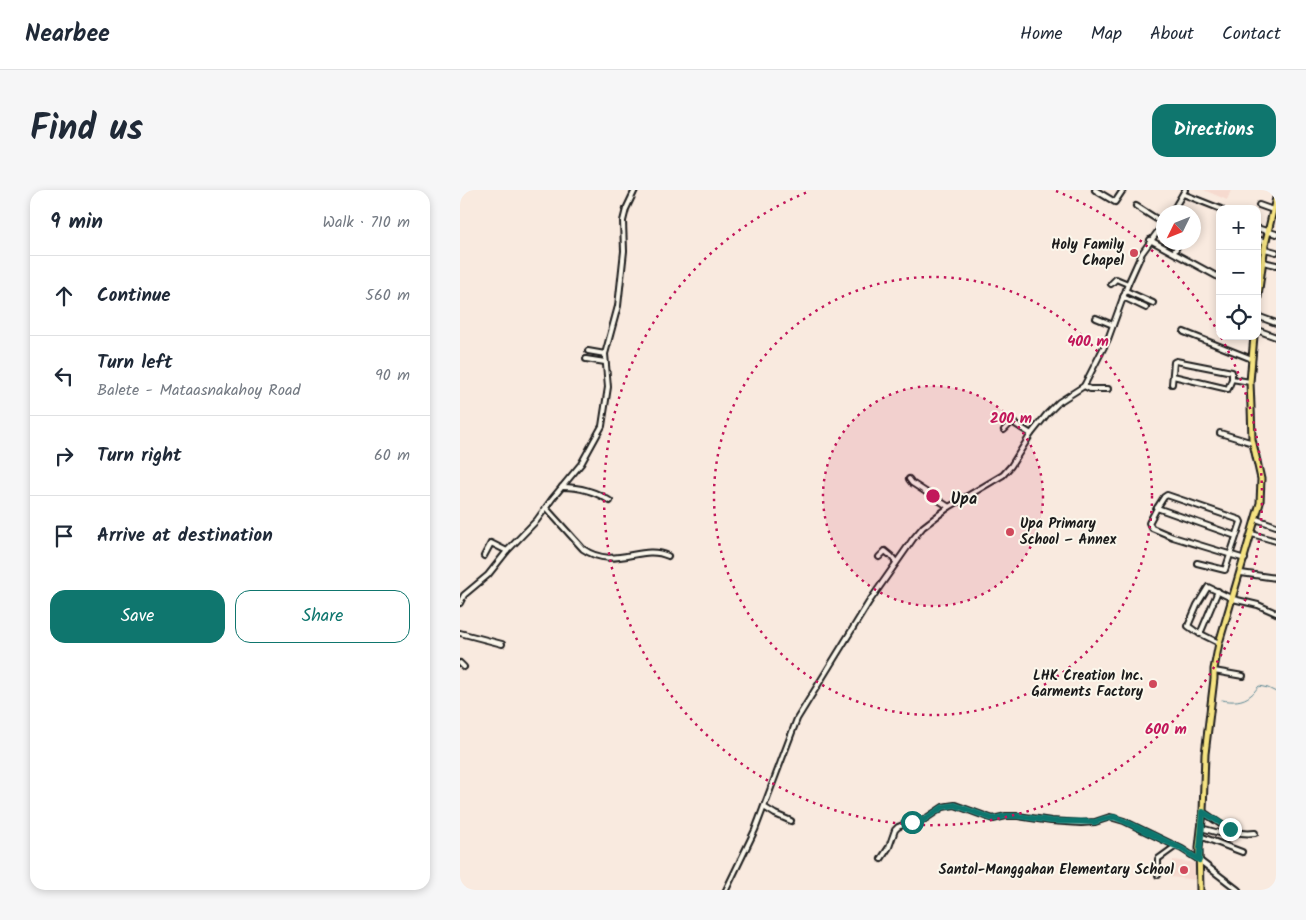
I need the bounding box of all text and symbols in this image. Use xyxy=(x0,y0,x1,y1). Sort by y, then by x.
text: Nearbee xyxy=(25,15,110,54)
text: Home xyxy=(1020,20,1063,49)
text: Map xyxy=(1091,20,1122,49)
text: About xyxy=(1150,20,1194,49)
text: Contact xyxy=(1222,20,1281,49)
text: Find us xyxy=(30,102,143,158)
button: Directions xyxy=(1152,104,1276,157)
north arrow xyxy=(1156,205,1201,250)
map controls xyxy=(1216,205,1261,340)
button: + xyxy=(1216,205,1261,250)
text: 9 min xyxy=(50,206,103,239)
text: Walk · 710 m xyxy=(322,210,410,235)
place label: Holy Family Chapel xyxy=(1051,234,1125,272)
marker: Holy Family Chapel xyxy=(1128,247,1140,259)
button: − xyxy=(1216,250,1261,295)
text: Continue xyxy=(97,281,170,311)
icon: ahead xyxy=(50,282,78,310)
text: 560 m xyxy=(365,283,410,308)
button: locate xyxy=(1216,295,1261,340)
text: 400 m xyxy=(1067,330,1109,354)
text: Turn left xyxy=(97,348,172,378)
icon: left xyxy=(50,362,78,390)
text: 90 m xyxy=(375,363,410,388)
text: Balete - Mataasnakahoy Road xyxy=(97,378,300,403)
text: 200 m xyxy=(990,407,1032,431)
text: Turn right xyxy=(97,441,182,471)
icon: right xyxy=(50,442,78,470)
text: 60 m xyxy=(374,443,410,468)
centre of rings xyxy=(924,487,942,505)
district label: Upa xyxy=(951,487,977,512)
place label: Upa Primary School – Annex xyxy=(1020,513,1117,551)
text: Arrive at destination xyxy=(97,521,273,551)
icon: arrive xyxy=(50,522,78,550)
marker: Upa Primary School – Annex xyxy=(1004,526,1016,538)
button: Save xyxy=(50,590,225,643)
button: Share xyxy=(235,590,410,643)
place label: LHK Creation Inc. Garments Factory xyxy=(1032,665,1144,703)
marker: LHK Creation Inc. Garments Factory xyxy=(1147,678,1159,690)
text: 600 m xyxy=(1145,718,1187,742)
route start xyxy=(901,811,924,834)
route end xyxy=(1219,818,1242,841)
place label: Santol-Manggahan Elementary School xyxy=(939,859,1174,881)
marker: Santol-Manggahan Elementary School xyxy=(1178,864,1190,876)

